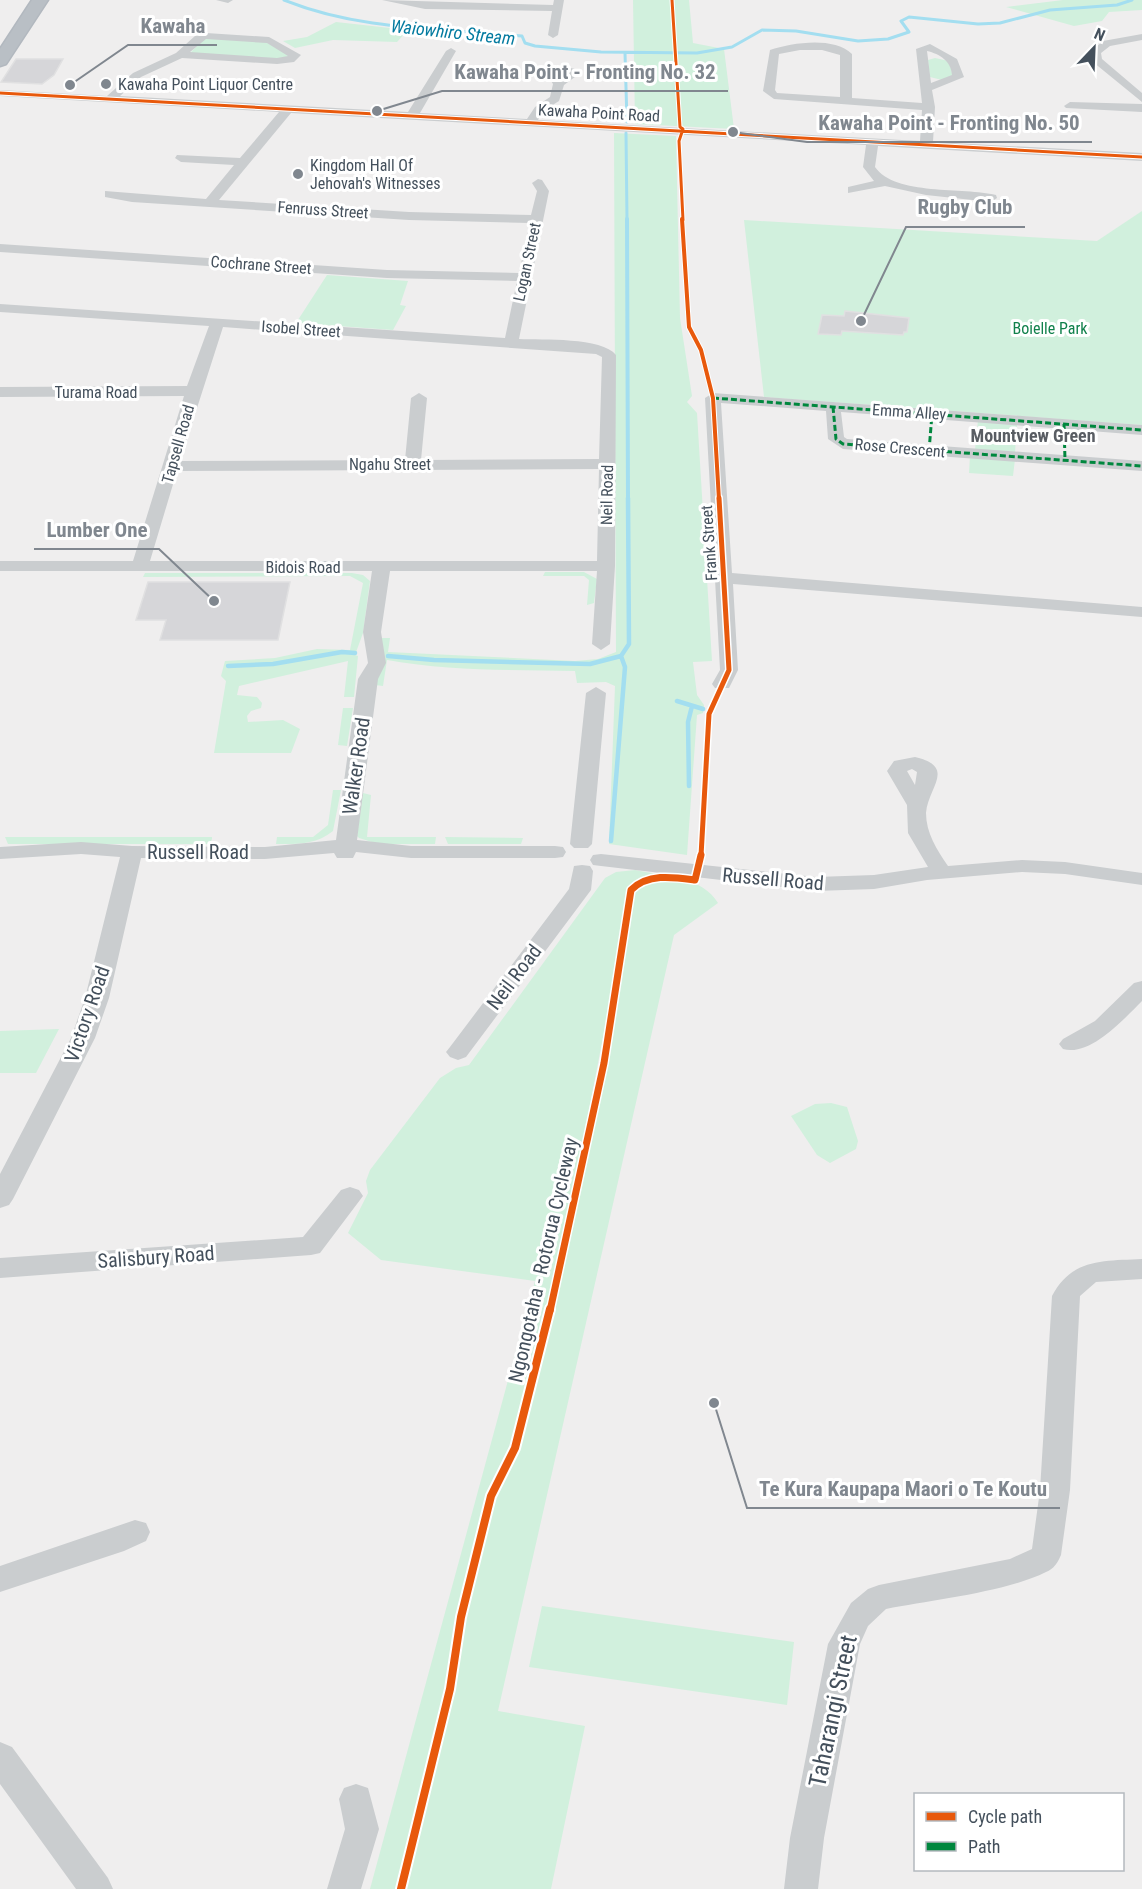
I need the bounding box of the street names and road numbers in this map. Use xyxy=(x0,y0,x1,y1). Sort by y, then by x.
street label: Kawaha Point Road xyxy=(537,100,661,126)
street label: Fenruss Street xyxy=(277,197,369,223)
street label: Logan Street xyxy=(509,221,545,303)
street label: Cochrane Street xyxy=(210,252,312,278)
street label: Isobel Street xyxy=(261,317,342,341)
street label: Turama Road xyxy=(54,383,138,402)
street label: Emma Alley xyxy=(871,400,947,424)
street label: Tapsell Road xyxy=(158,402,198,486)
street label: Rose Crescent xyxy=(854,435,946,461)
street label: Ngahu Street xyxy=(349,455,431,474)
street label: Neil Road xyxy=(597,465,617,525)
street label: Frank Street xyxy=(697,504,721,581)
street label: Bidois Road xyxy=(265,558,341,577)
street label: Walker Road xyxy=(337,716,375,816)
street label: Russell Road xyxy=(147,840,249,864)
street label: Russell Road xyxy=(721,863,825,895)
street label: Neil Road xyxy=(482,940,546,1014)
street label: Victory Road xyxy=(59,963,115,1065)
street label: Ngongotaha - Rotorua Cycleway xyxy=(503,1135,583,1385)
street label: Salisbury Road xyxy=(97,1241,215,1273)
street label: Taharangi Street xyxy=(803,1632,863,1790)

